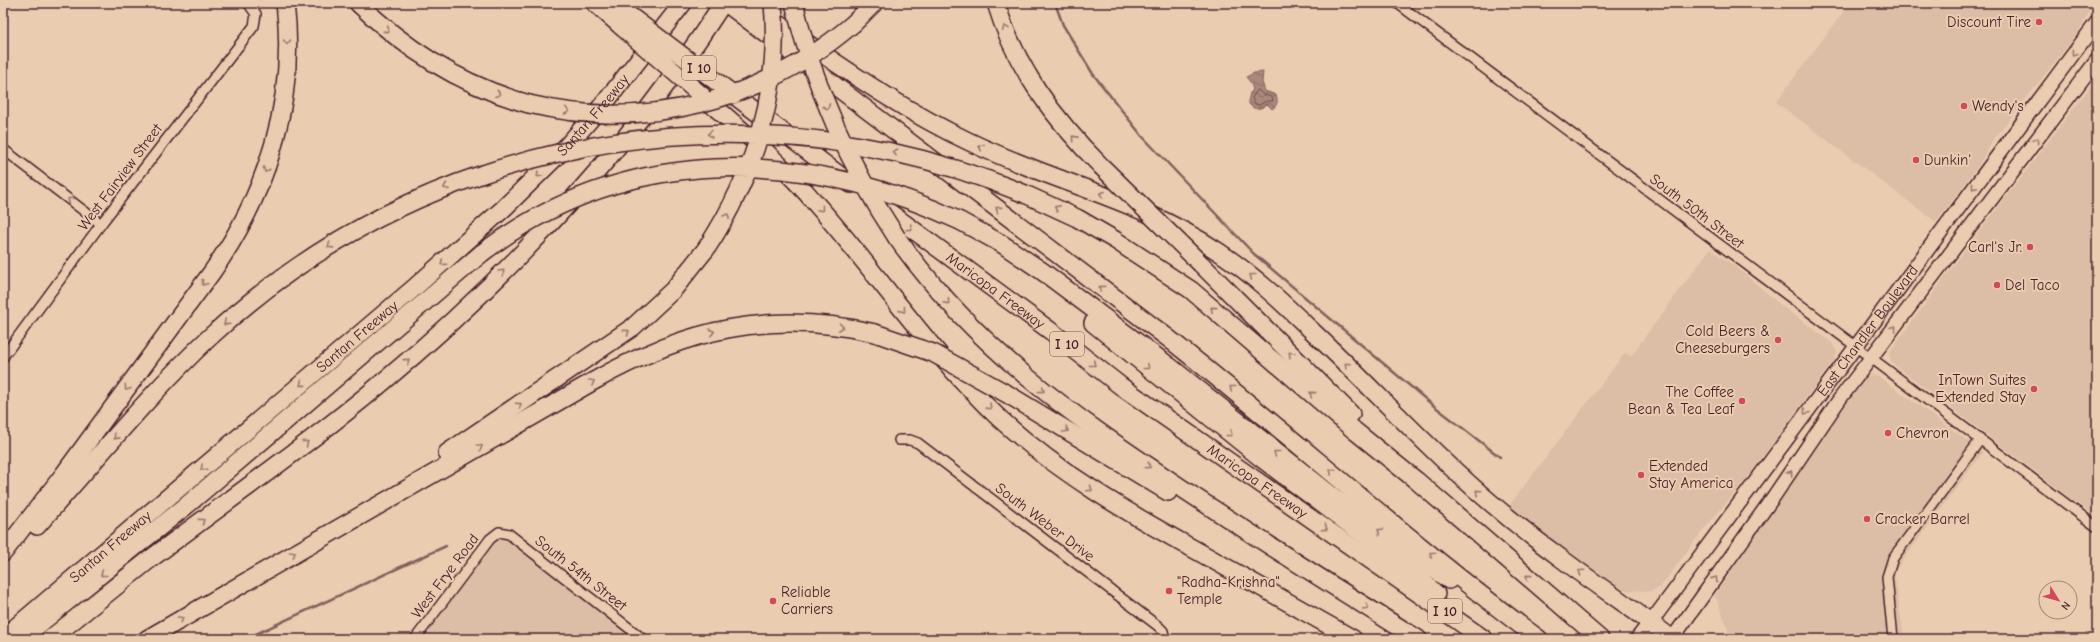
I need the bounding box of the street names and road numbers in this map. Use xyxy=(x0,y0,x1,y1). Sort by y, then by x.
road number: I 10 xyxy=(682,56,716,80)
street label: Santan Freeway xyxy=(553,70,633,160)
street label: West Fairview Street xyxy=(74,120,166,234)
street label: South 50th Street xyxy=(1646,170,1748,253)
street label: Maricopa Freeway xyxy=(943,248,1049,333)
street label: East Chandler Boulevard xyxy=(1813,262,1922,400)
street label: Santan Freeway xyxy=(312,296,402,376)
road number: I 10 xyxy=(1050,332,1084,356)
street label: Maricopa Freeway xyxy=(1204,440,1311,523)
street label: South Weber Drive xyxy=(992,479,1099,565)
street label: Santan Freeway xyxy=(66,507,155,586)
street label: West Frye Road xyxy=(407,530,483,622)
street label: South 54th Street xyxy=(532,532,631,615)
road number: I 10 xyxy=(1428,599,1462,623)

